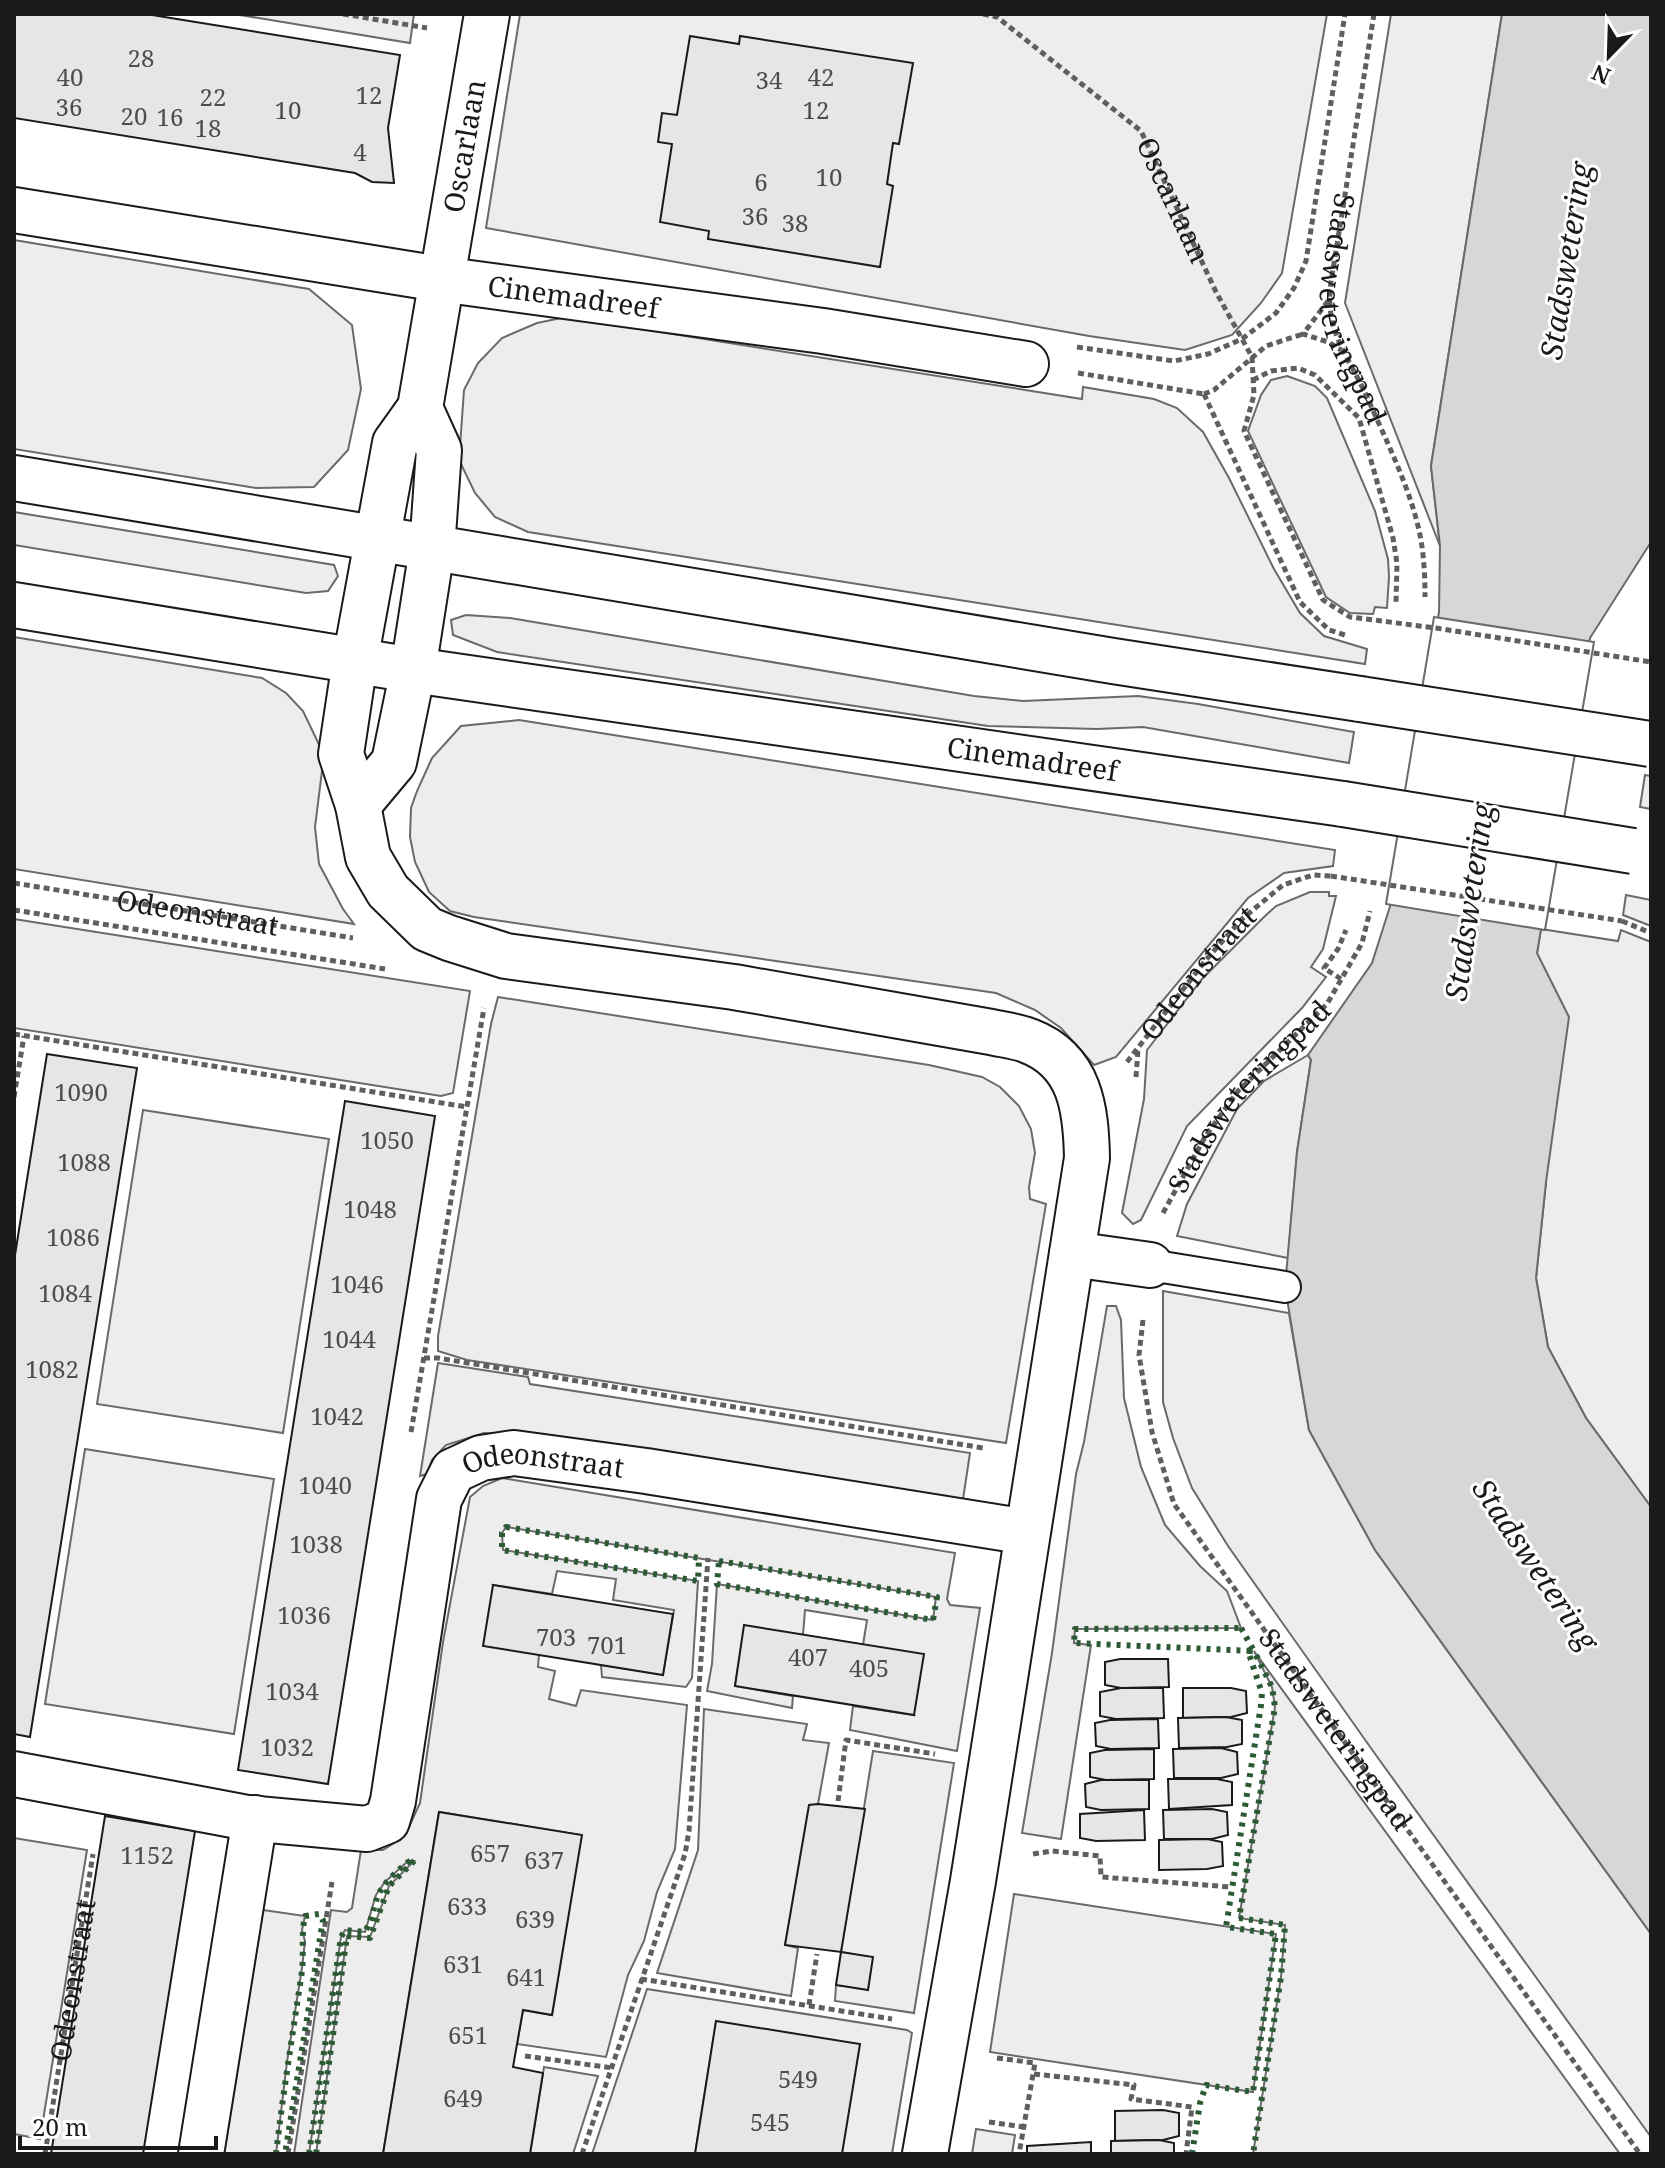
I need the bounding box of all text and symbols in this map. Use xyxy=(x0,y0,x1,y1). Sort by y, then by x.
north arrow xyxy=(1569,16,1649,96)
house number: 28 xyxy=(128,41,154,74)
text: N xyxy=(1587,58,1615,93)
house number: 40 xyxy=(57,60,83,93)
house number: 42 xyxy=(808,60,834,93)
house number: 34 xyxy=(756,63,783,96)
street label: Oscarlaan xyxy=(434,76,494,215)
house number: 12 xyxy=(356,78,382,111)
house number: 22 xyxy=(200,80,226,113)
house number: 36 xyxy=(56,90,82,123)
house number: 10 xyxy=(275,93,301,126)
house number: 12 xyxy=(803,93,829,126)
house number: 20 xyxy=(121,99,147,132)
house number: 16 xyxy=(157,100,183,133)
house number: 18 xyxy=(195,111,221,144)
street label: Oscarlaan xyxy=(1128,131,1220,268)
house number: 4 xyxy=(353,135,367,168)
water label: Stadswetering xyxy=(1530,158,1602,362)
house number: 10 xyxy=(816,160,842,193)
house number: 6 xyxy=(754,165,768,198)
street label: Stadsweteringpad xyxy=(1312,191,1396,429)
house number: 36 xyxy=(742,199,768,232)
house number: 38 xyxy=(782,206,808,239)
street label: Cinemadreef xyxy=(486,266,664,327)
street label: Cinemadreef xyxy=(945,727,1123,790)
water label: Stadswetering xyxy=(1434,799,1503,1003)
street label: Odeonstraat xyxy=(114,880,282,944)
street label: Odeonstraat xyxy=(1131,896,1263,1048)
street label: Stadsweteringpad xyxy=(1158,991,1338,1199)
house number: 1090 xyxy=(54,1075,108,1108)
house number: 1050 xyxy=(360,1123,414,1156)
house number: 1088 xyxy=(57,1145,111,1178)
house number: 1048 xyxy=(343,1192,397,1225)
house number: 1086 xyxy=(46,1220,100,1253)
house number: 1046 xyxy=(330,1267,384,1300)
house number: 1084 xyxy=(38,1276,92,1309)
house number: 1044 xyxy=(322,1322,376,1355)
house number: 1082 xyxy=(25,1352,79,1385)
house number: 1042 xyxy=(310,1399,364,1432)
street label: Odeonstraat xyxy=(455,1433,627,1486)
house number: 1040 xyxy=(298,1468,352,1501)
water label: Stadswetering xyxy=(1464,1470,1610,1659)
house number: 1038 xyxy=(289,1527,343,1560)
house number: 1036 xyxy=(277,1598,331,1631)
house number: 703 xyxy=(536,1620,576,1653)
street label: Stadsweteringpad xyxy=(1251,1620,1422,1838)
house number: 701 xyxy=(587,1628,627,1661)
house number: 407 xyxy=(788,1640,828,1673)
house number: 405 xyxy=(849,1651,889,1684)
house number: 1034 xyxy=(265,1674,319,1707)
house number: 1032 xyxy=(260,1730,314,1763)
house number: 657 xyxy=(470,1836,510,1869)
house number: 1152 xyxy=(120,1838,174,1871)
house number: 637 xyxy=(524,1843,564,1876)
house number: 633 xyxy=(447,1889,487,1922)
street label: Odeonstraat xyxy=(40,1896,104,2064)
house number: 639 xyxy=(515,1902,555,1935)
house number: 631 xyxy=(443,1947,483,1980)
house number: 641 xyxy=(506,1960,546,1993)
house number: 651 xyxy=(448,2018,488,2051)
house number: 549 xyxy=(778,2062,818,2095)
house number: 649 xyxy=(443,2081,483,2114)
scale bar xyxy=(20,2100,216,2150)
house number: 545 xyxy=(750,2105,790,2138)
text: 20 m xyxy=(32,2110,88,2143)

